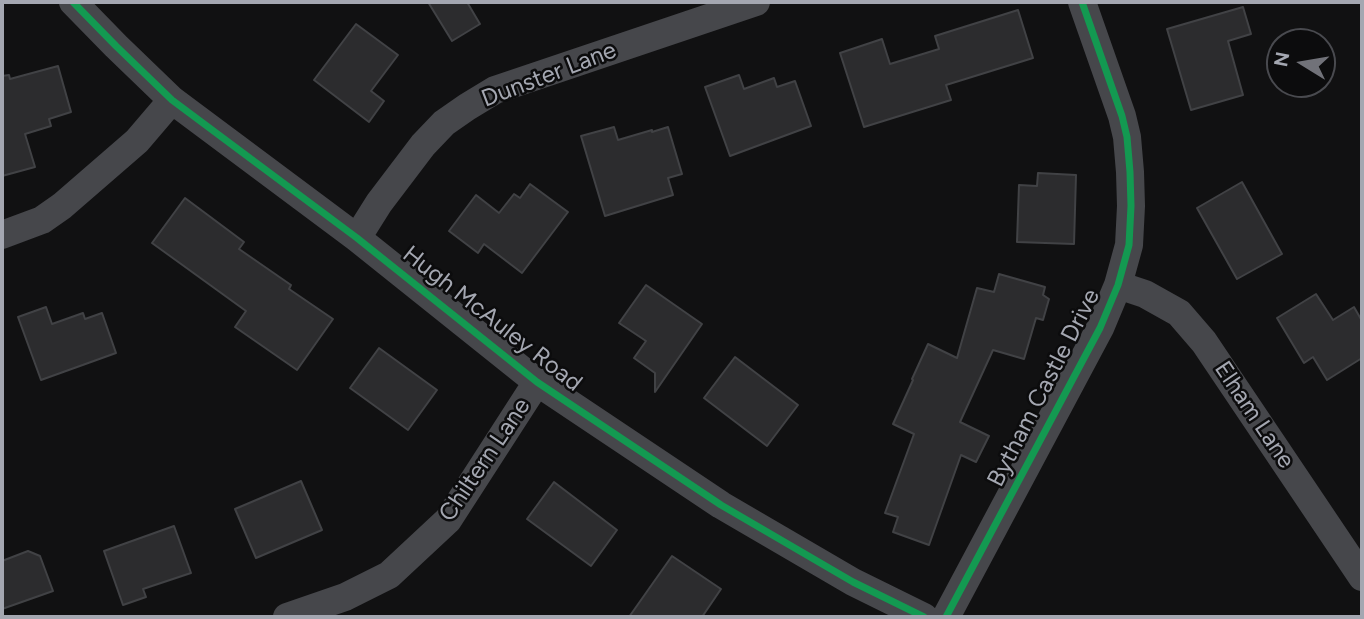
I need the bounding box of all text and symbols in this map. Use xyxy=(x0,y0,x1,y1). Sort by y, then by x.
north arrow xyxy=(1266,28,1336,98)
street label: Dunster Lane xyxy=(478,36,620,114)
text: N xyxy=(1269,50,1295,69)
street label: Hugh McAuley Road xyxy=(397,240,587,398)
street label: Bytham Castle Drive xyxy=(982,284,1106,492)
street label: Elham Lane xyxy=(1208,356,1300,474)
street label: Chiltern Lane xyxy=(433,393,537,527)

